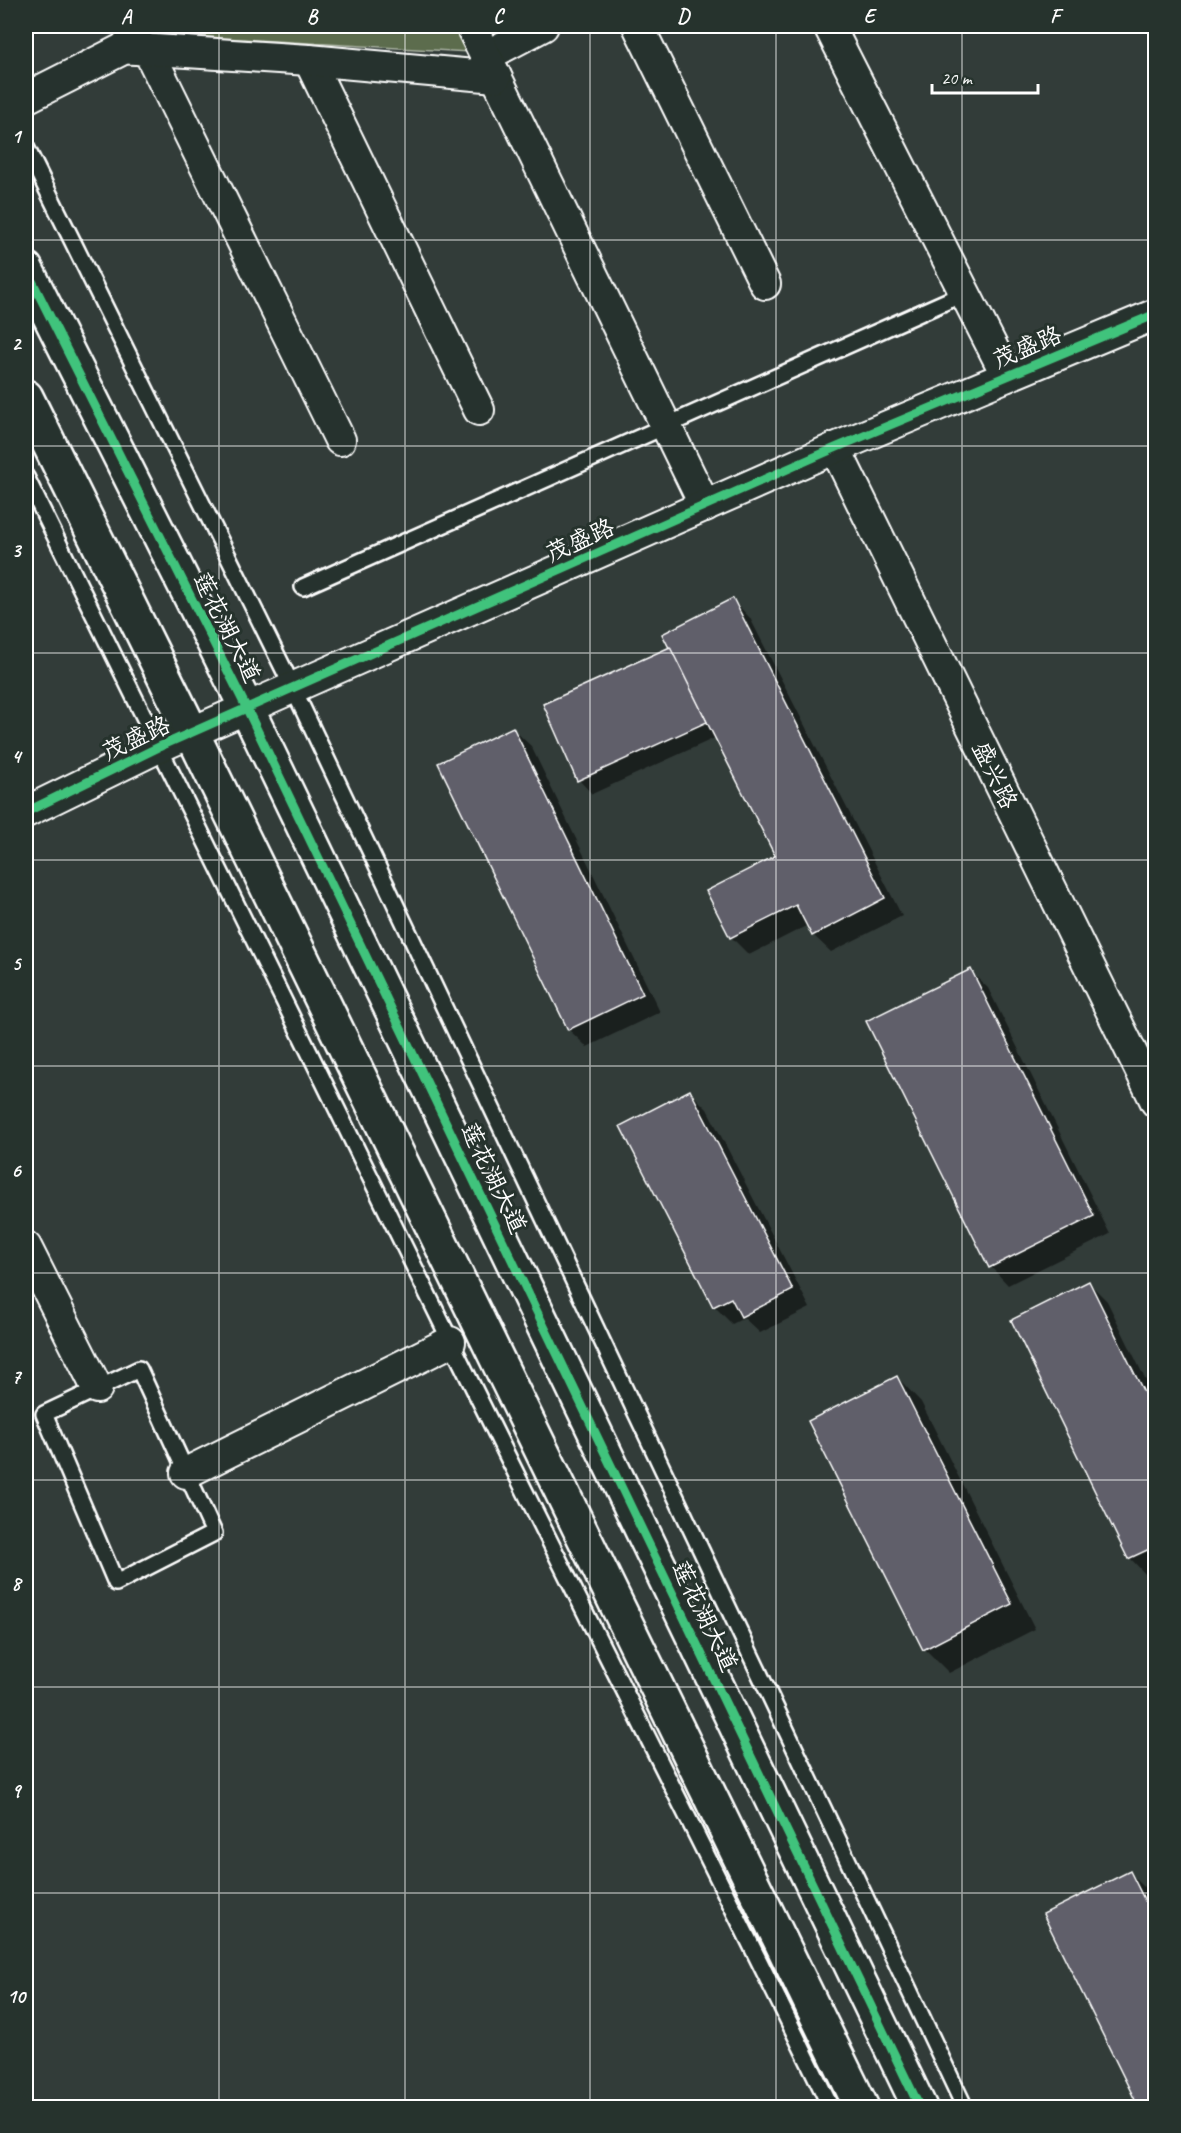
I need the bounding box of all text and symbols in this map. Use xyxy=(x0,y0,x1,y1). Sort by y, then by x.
text: A xyxy=(121,4,133,29)
text: B xyxy=(307,4,319,29)
text: C xyxy=(493,4,505,29)
text: D xyxy=(677,4,691,29)
text: E xyxy=(864,4,878,29)
text: F xyxy=(1050,4,1064,29)
scale bar xyxy=(932,57,1038,95)
text: 20 m xyxy=(941,67,974,89)
text: 1 xyxy=(12,124,23,149)
street label: 茂盛路 xyxy=(988,319,1066,375)
text: 2 xyxy=(12,331,23,356)
street label: 茂盛路 xyxy=(541,512,619,568)
text: 3 xyxy=(12,538,23,563)
street label: 莲花湖大道 xyxy=(186,567,268,687)
street label: 茂盛路 xyxy=(97,709,175,767)
street label: 盛兴路 xyxy=(966,736,1024,814)
text: 4 xyxy=(12,744,24,769)
text: 5 xyxy=(12,951,23,976)
street label: 莲花湖大道 xyxy=(454,1117,534,1239)
text: 6 xyxy=(11,1158,22,1183)
text: 7 xyxy=(12,1364,23,1389)
street label: 莲花湖大道 xyxy=(665,1555,745,1677)
text: 8 xyxy=(12,1571,24,1596)
text: 9 xyxy=(12,1778,23,1803)
text: 10 xyxy=(7,1984,27,2009)

